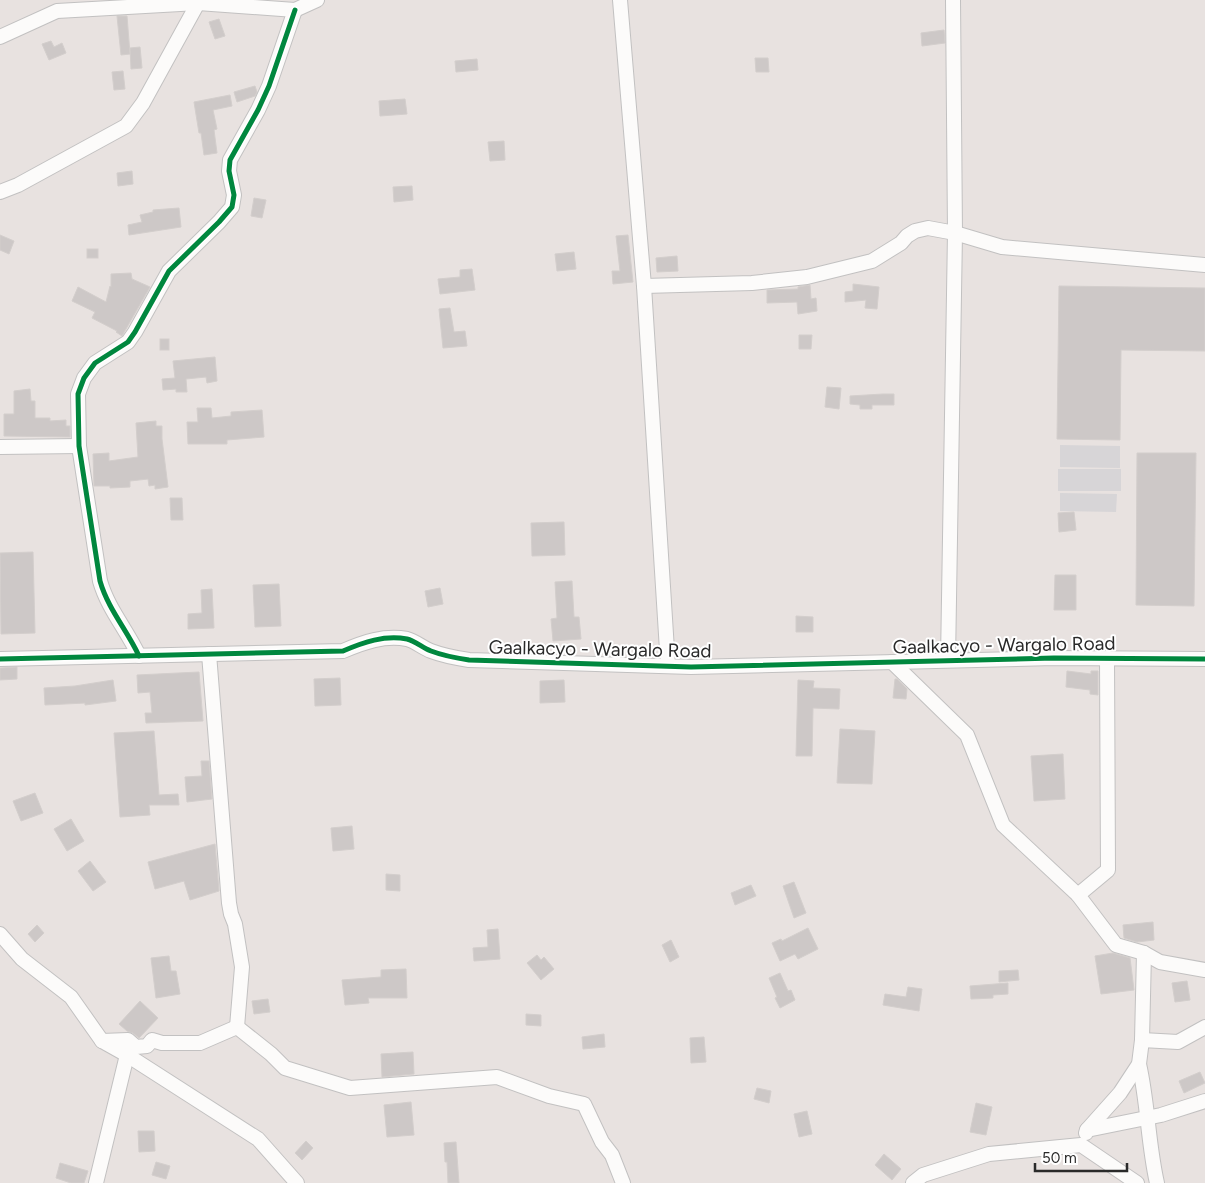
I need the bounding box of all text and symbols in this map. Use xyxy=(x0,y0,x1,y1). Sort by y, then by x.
street label: Gaalkacyo - Wargalo Road xyxy=(892,632,1116,658)
street label: Gaalkacyo - Wargalo Road xyxy=(488,636,712,662)
scale bar xyxy=(1035,1140,1128,1172)
text: 50 m xyxy=(1042,1149,1077,1167)

